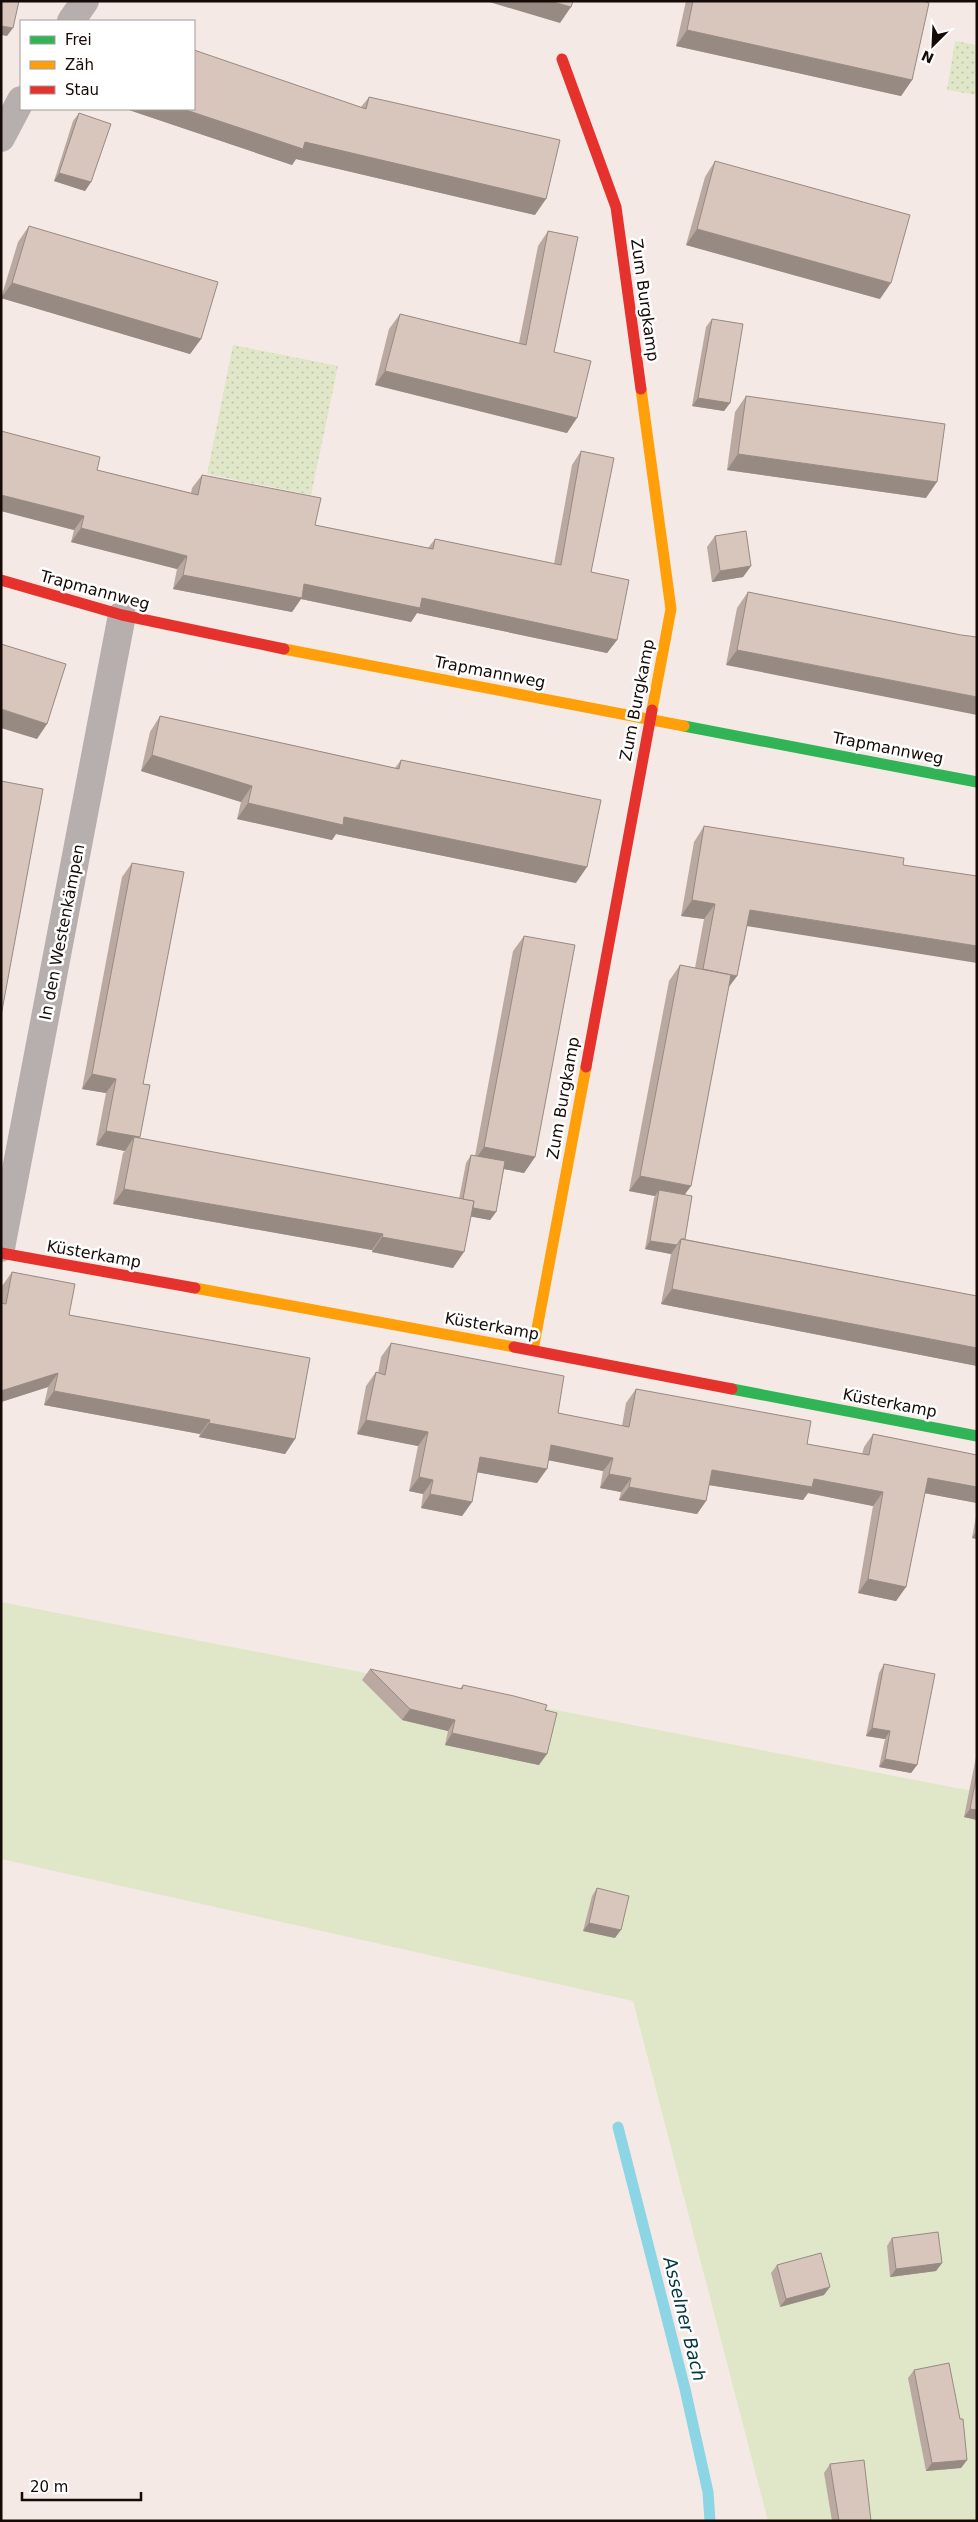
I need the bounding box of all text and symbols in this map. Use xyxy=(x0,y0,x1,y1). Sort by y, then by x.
legend xyxy=(20,20,195,110)
north arrow xyxy=(908,20,958,70)
text: Frei xyxy=(65,31,92,49)
text: N xyxy=(919,47,936,67)
text: Zäh xyxy=(65,56,94,74)
text: Stau xyxy=(65,81,99,99)
street label: Zum Burgkamp xyxy=(627,237,663,363)
street label: Trapmannweg xyxy=(37,566,152,614)
street label: Zum Burgkamp xyxy=(616,637,658,763)
street label: Trapmannweg xyxy=(432,652,547,692)
street label: Trapmannweg xyxy=(830,728,945,768)
street label: In den Westenkämpen xyxy=(36,842,88,1022)
street label: Zum Burgkamp xyxy=(543,1035,583,1161)
street label: Küsterkamp xyxy=(45,1236,143,1272)
street label: Küsterkamp xyxy=(443,1308,541,1344)
street label: Küsterkamp xyxy=(841,1385,939,1421)
water label: Asselner Bach xyxy=(659,2254,711,2383)
scale bar xyxy=(22,2470,141,2502)
text: 20 m xyxy=(30,2478,68,2496)

